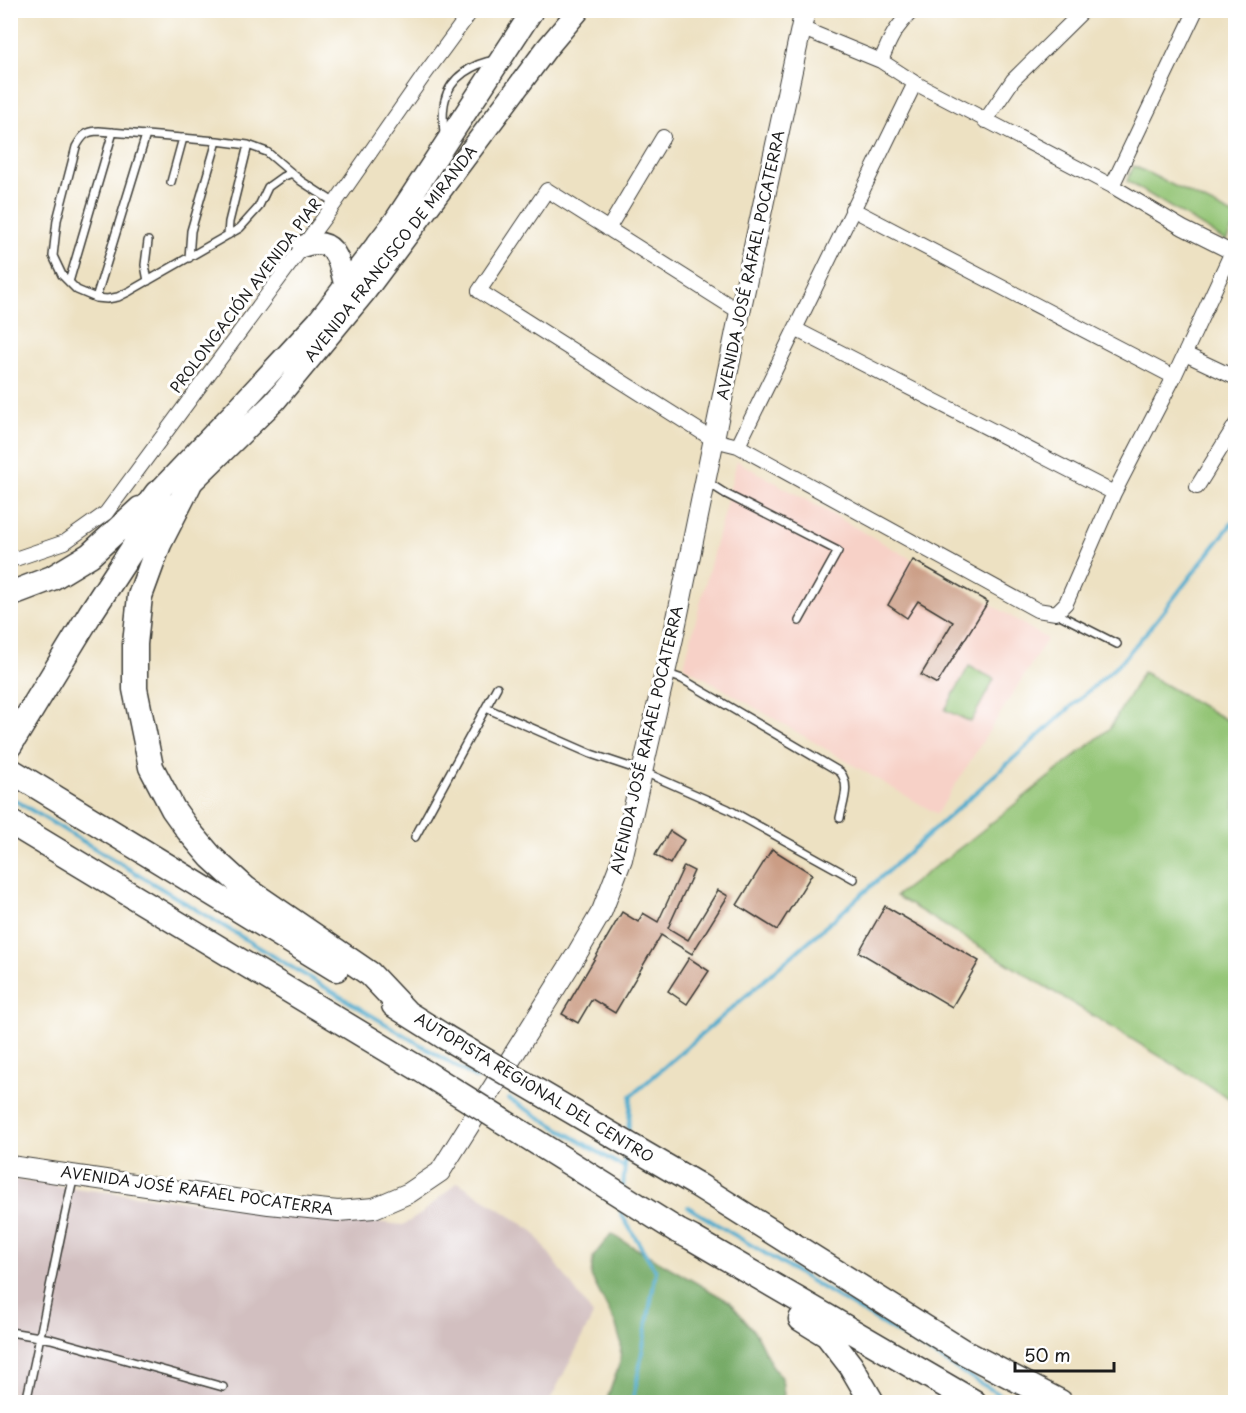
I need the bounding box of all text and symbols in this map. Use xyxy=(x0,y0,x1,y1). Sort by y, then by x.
street label: AVENIDA JOSÉ RAFAEL POCATERRA xyxy=(710,128,789,401)
street label: AVENIDA FRANCISCO DE MIRANDA xyxy=(298,140,482,366)
street label: PROLONGACIÓN AVENIDA PIAR xyxy=(164,193,326,398)
street label: AVENIDA JOSÉ RAFAEL POCATERRA xyxy=(603,603,688,876)
street label: AUTOPISTA REGIONAL DEL CENTRO xyxy=(411,1006,659,1167)
street label: AVENIDA JOSÉ RAFAEL POCATERRA xyxy=(60,1159,335,1220)
scale bar xyxy=(1015,1335,1114,1373)
text: 50 m xyxy=(1024,1341,1071,1368)

